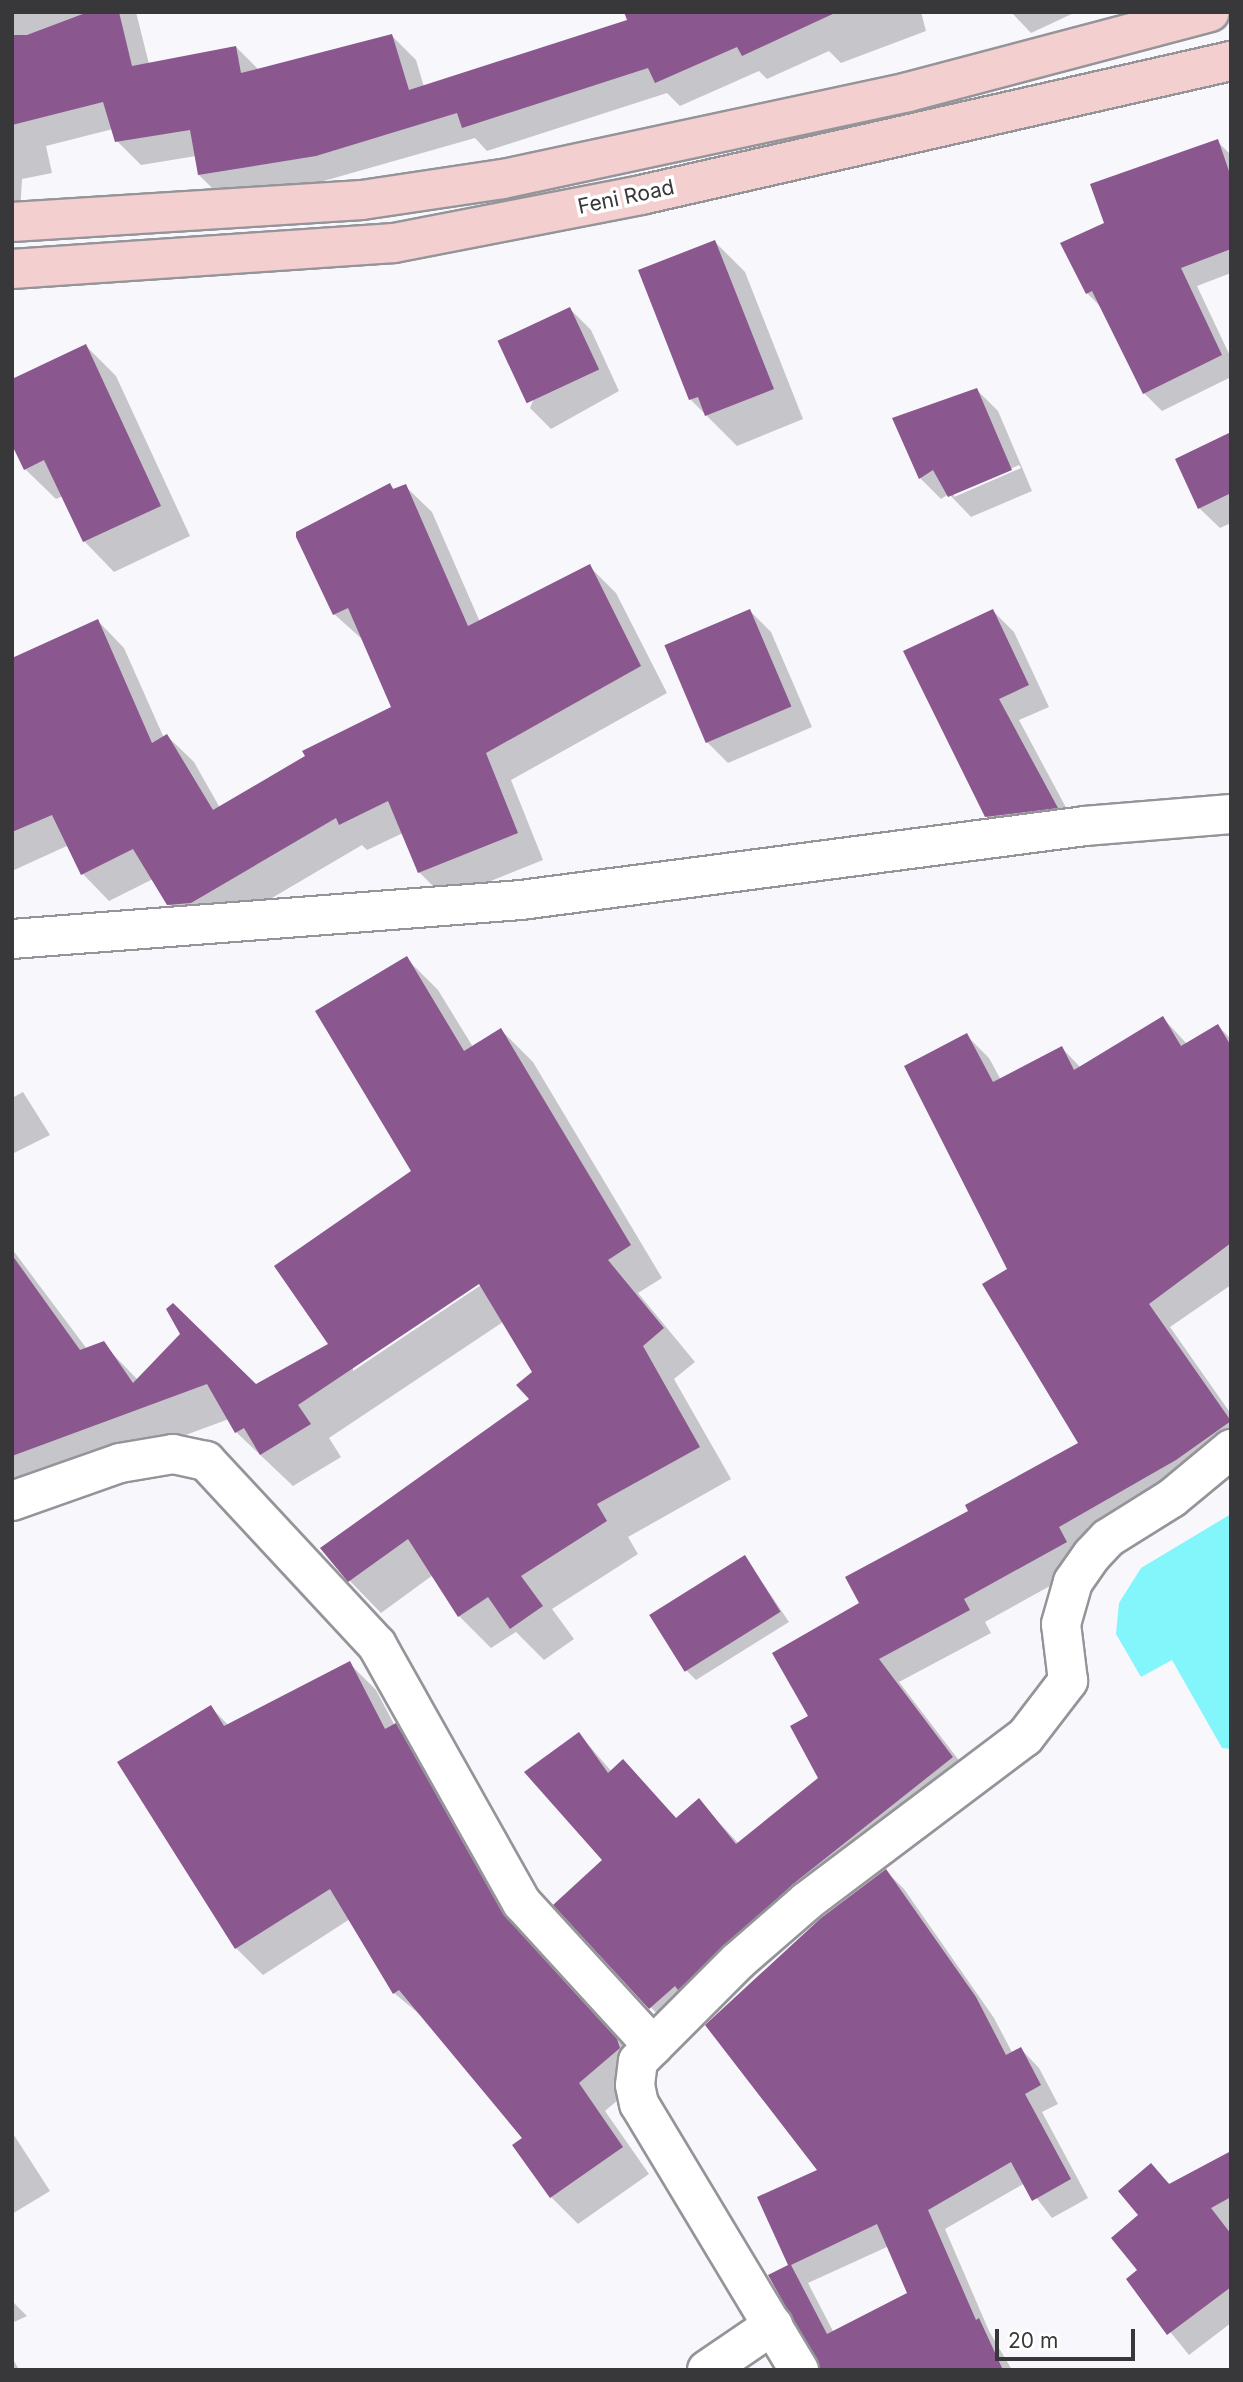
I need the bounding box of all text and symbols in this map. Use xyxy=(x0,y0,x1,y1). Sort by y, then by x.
street label: Feni Road xyxy=(576,175,676,219)
scale bar xyxy=(998,2316,1138,2360)
text: 20 m xyxy=(1008,2328,1058,2353)

